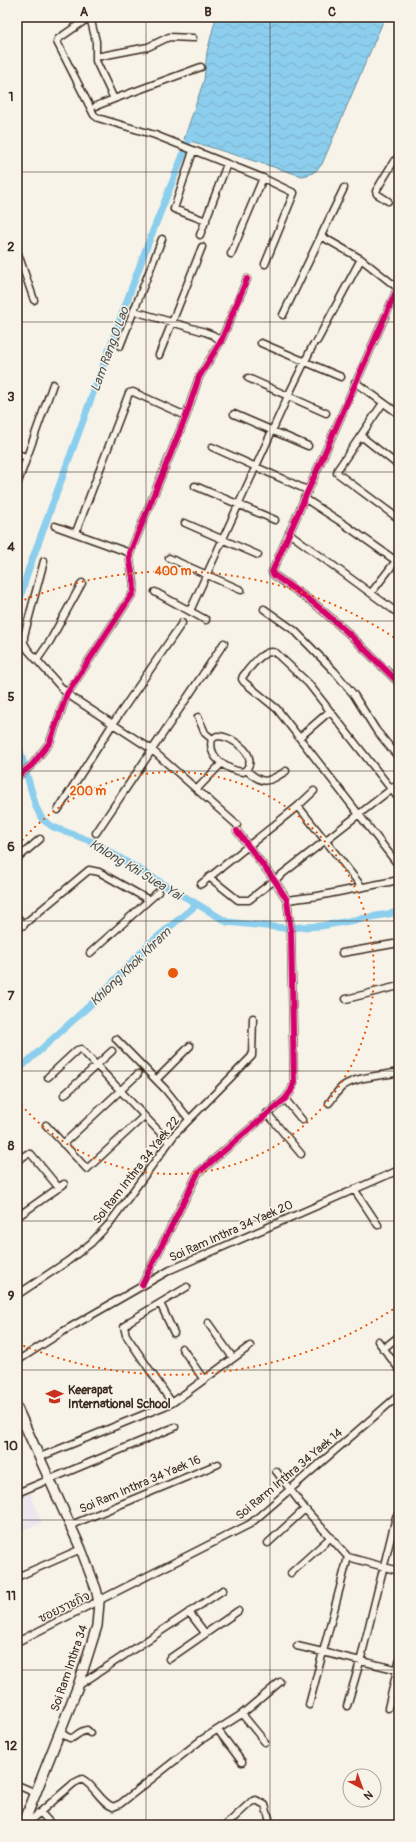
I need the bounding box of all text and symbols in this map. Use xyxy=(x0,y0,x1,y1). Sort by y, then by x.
text: A xyxy=(80,4,89,20)
text: B xyxy=(204,4,212,20)
text: C xyxy=(328,4,336,20)
text: 1 xyxy=(8,89,14,105)
text: 2 xyxy=(7,239,15,255)
water label: Lam Rang O Lao xyxy=(87,304,133,394)
text: 3 xyxy=(7,389,15,405)
text: 4 xyxy=(7,539,15,555)
text: 400 m xyxy=(154,564,192,579)
text: 5 xyxy=(7,689,15,705)
text: 200 m xyxy=(70,784,107,799)
water label: Khlong Khi Suea Yai xyxy=(87,836,187,905)
text: 6 xyxy=(7,839,15,855)
water label: Khlong Khok Khram xyxy=(87,923,175,1009)
centre of rings xyxy=(166,966,180,980)
text: 7 xyxy=(8,988,15,1004)
street label: Soi Ram Inthra 34 Yaek 22 xyxy=(90,1113,183,1227)
text: 8 xyxy=(8,1138,15,1154)
street label: Soi Ram Inthra 34 Yaek 20 xyxy=(167,1197,295,1266)
text: 9 xyxy=(8,1288,15,1304)
place label: Keerapat International School xyxy=(68,1383,171,1412)
school or university icon: Keerapat International School xyxy=(45,1387,65,1407)
street label: Soi Rarm Inthra 34 Yaek 14 xyxy=(233,1425,346,1523)
text: 10 xyxy=(4,1438,18,1454)
street label: Soi Ram Inthra 34 Yaek 16 xyxy=(77,1452,203,1517)
text: 11 xyxy=(6,1588,16,1604)
street label: ซอยราชกิจ xyxy=(36,1589,92,1626)
street label: Soi Ram Inthra 34 xyxy=(48,1623,91,1713)
text: 12 xyxy=(5,1738,17,1754)
north arrow xyxy=(342,1768,382,1808)
text: N xyxy=(361,1788,375,1803)

